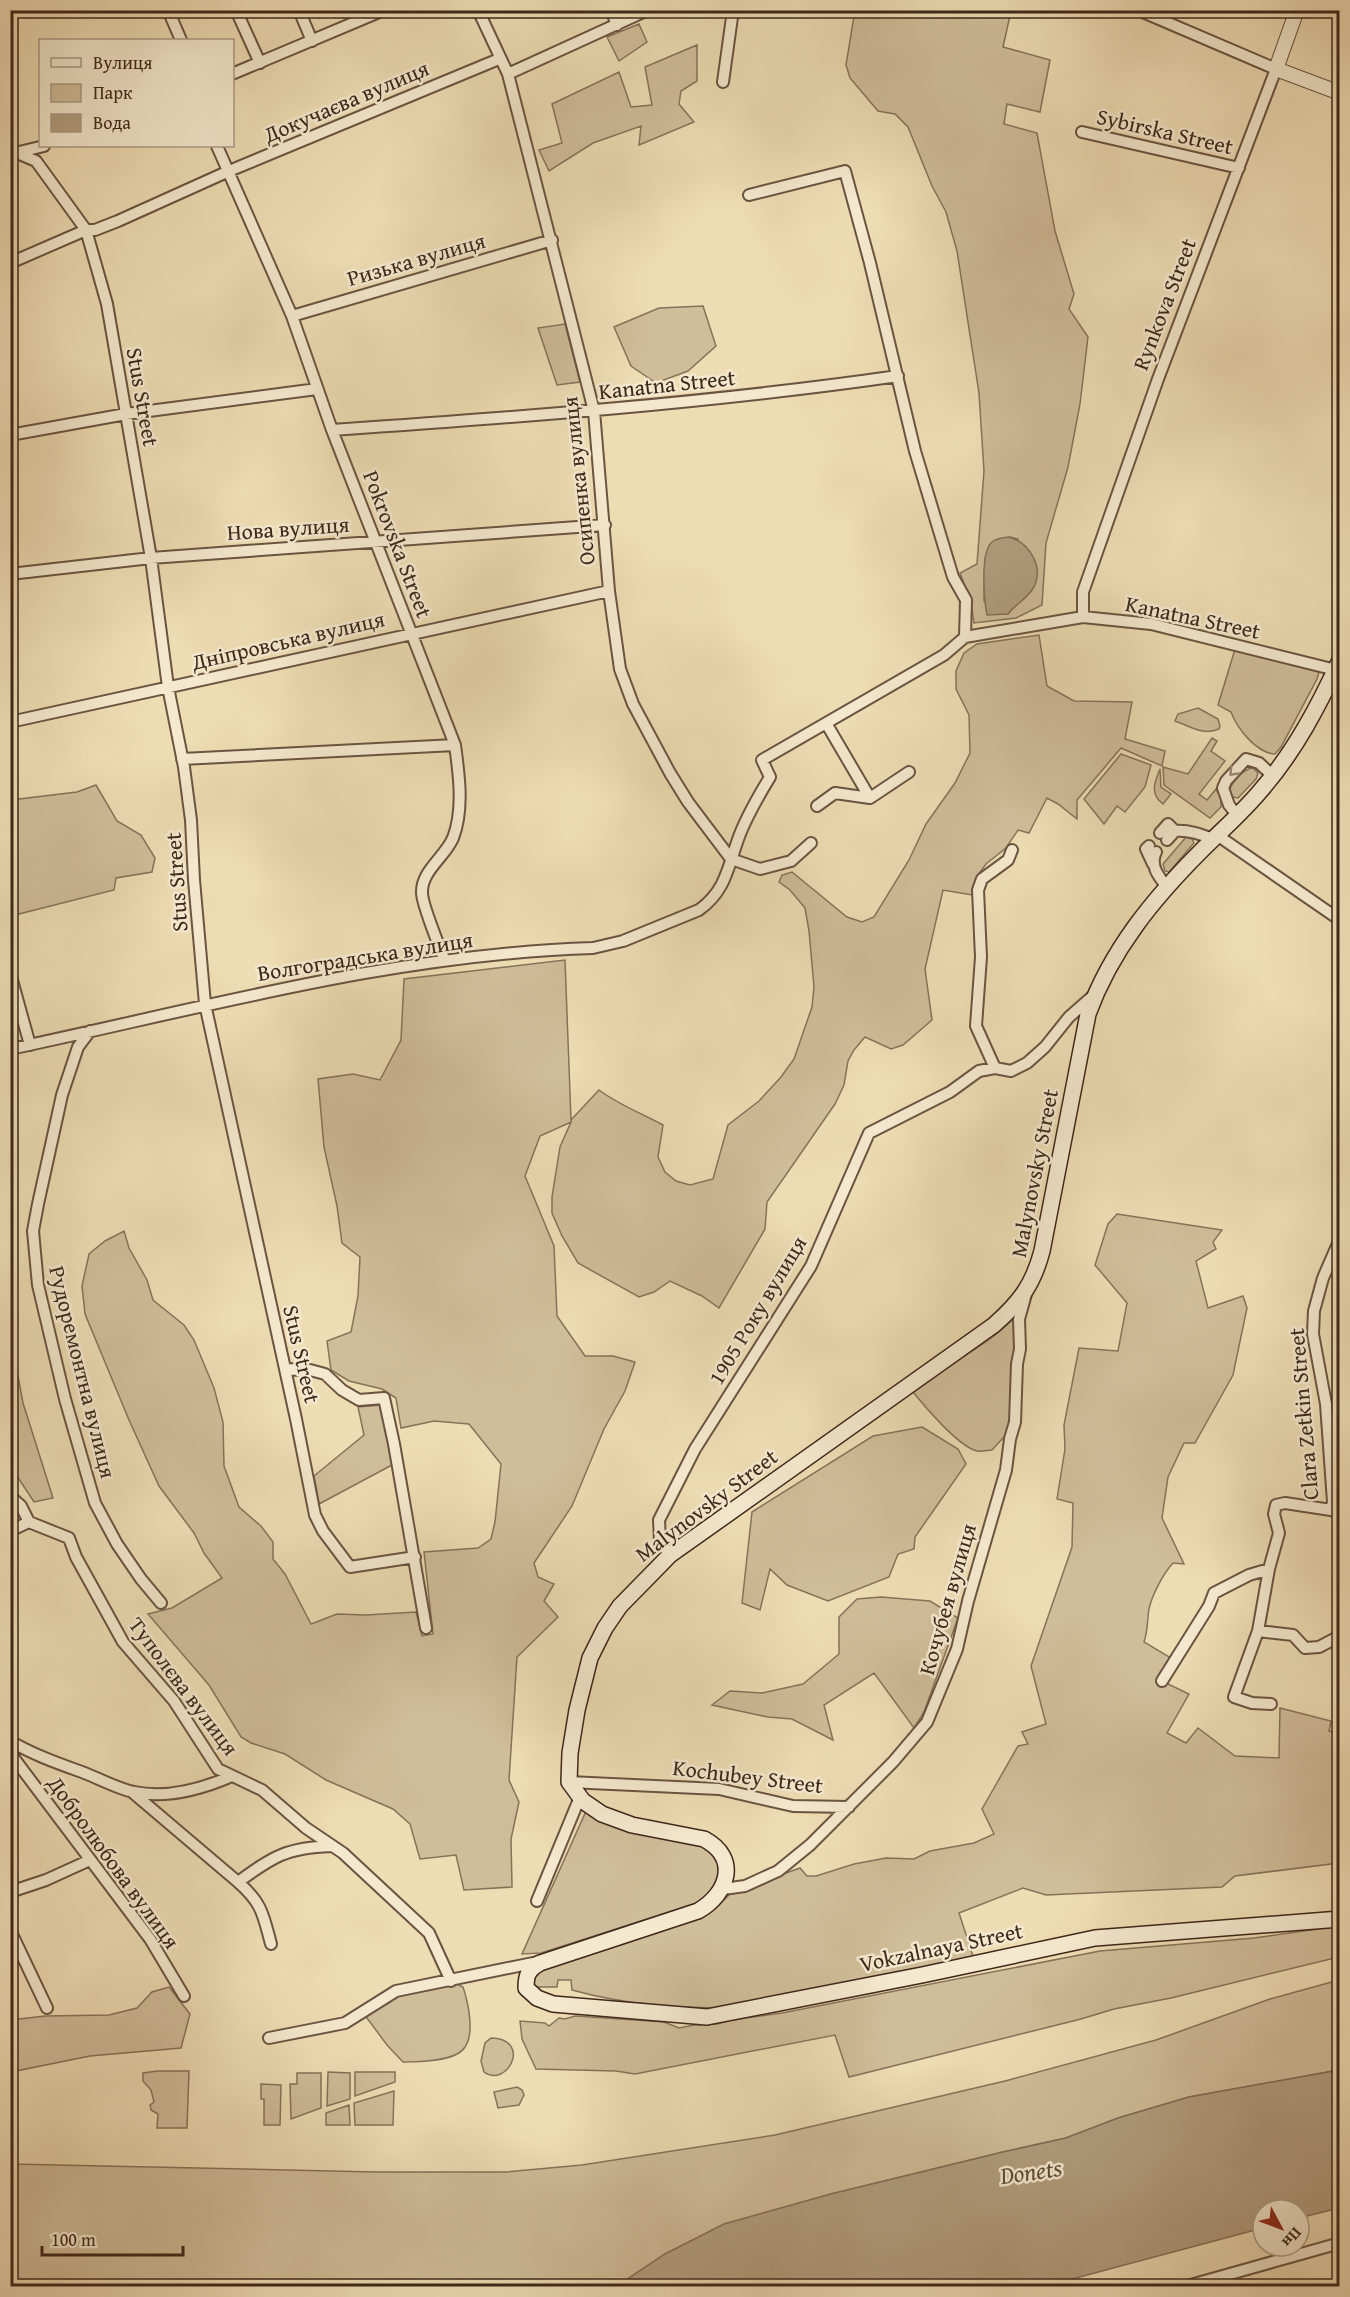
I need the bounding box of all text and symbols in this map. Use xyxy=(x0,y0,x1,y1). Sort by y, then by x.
legend xyxy=(39,39,234,147)
text: Вулиця xyxy=(93,49,152,76)
street label: Докучаєва вулиця xyxy=(257,52,434,151)
text: Парк xyxy=(93,79,133,106)
street label: Sybirska Street xyxy=(1094,100,1237,162)
text: Вода xyxy=(93,109,131,136)
street label: Ризька вулиця xyxy=(343,224,489,294)
street label: Rynkova Street xyxy=(1124,233,1204,375)
street label: Stus Street xyxy=(119,345,167,449)
street label: Kanatna Street xyxy=(597,361,737,407)
street label: Осипенка вулиця xyxy=(553,395,603,567)
street label: Pokrovska Street xyxy=(355,466,441,623)
street label: Нова вулиця xyxy=(226,508,350,548)
street label: Kanatna Street xyxy=(1123,587,1264,647)
street label: Дніпровська вулиця xyxy=(187,602,388,678)
one-way arrow xyxy=(1230,765,1241,776)
street label: Stus Street xyxy=(157,831,195,933)
street label: Волгоградська вулиця xyxy=(255,923,475,989)
street label: Malynovsky Street xyxy=(1002,1086,1066,1260)
street label: 1905 Року вулиця xyxy=(700,1229,814,1391)
street label: Рудоремонтна вулиця xyxy=(41,1263,125,1481)
street label: Stus Street xyxy=(275,1302,329,1406)
street label: Clara Zetkin Street xyxy=(1280,1326,1326,1501)
street label: Malynovsky Street xyxy=(628,1441,784,1569)
street label: Кочубея вулиця xyxy=(910,1520,984,1678)
street label: Туполєва вулиця xyxy=(121,1610,247,1762)
street label: Kochubey Street xyxy=(671,1751,825,1801)
street label: Добролюбова вулиця xyxy=(40,1768,188,1955)
street label: Vokzalnaya Street xyxy=(856,1914,1026,1980)
water label: Donets xyxy=(997,2150,1064,2193)
north arrow xyxy=(1251,2198,1311,2258)
scale bar xyxy=(42,2219,183,2257)
text: Пн xyxy=(1276,2222,1308,2254)
text: 100 m xyxy=(51,2226,96,2253)

